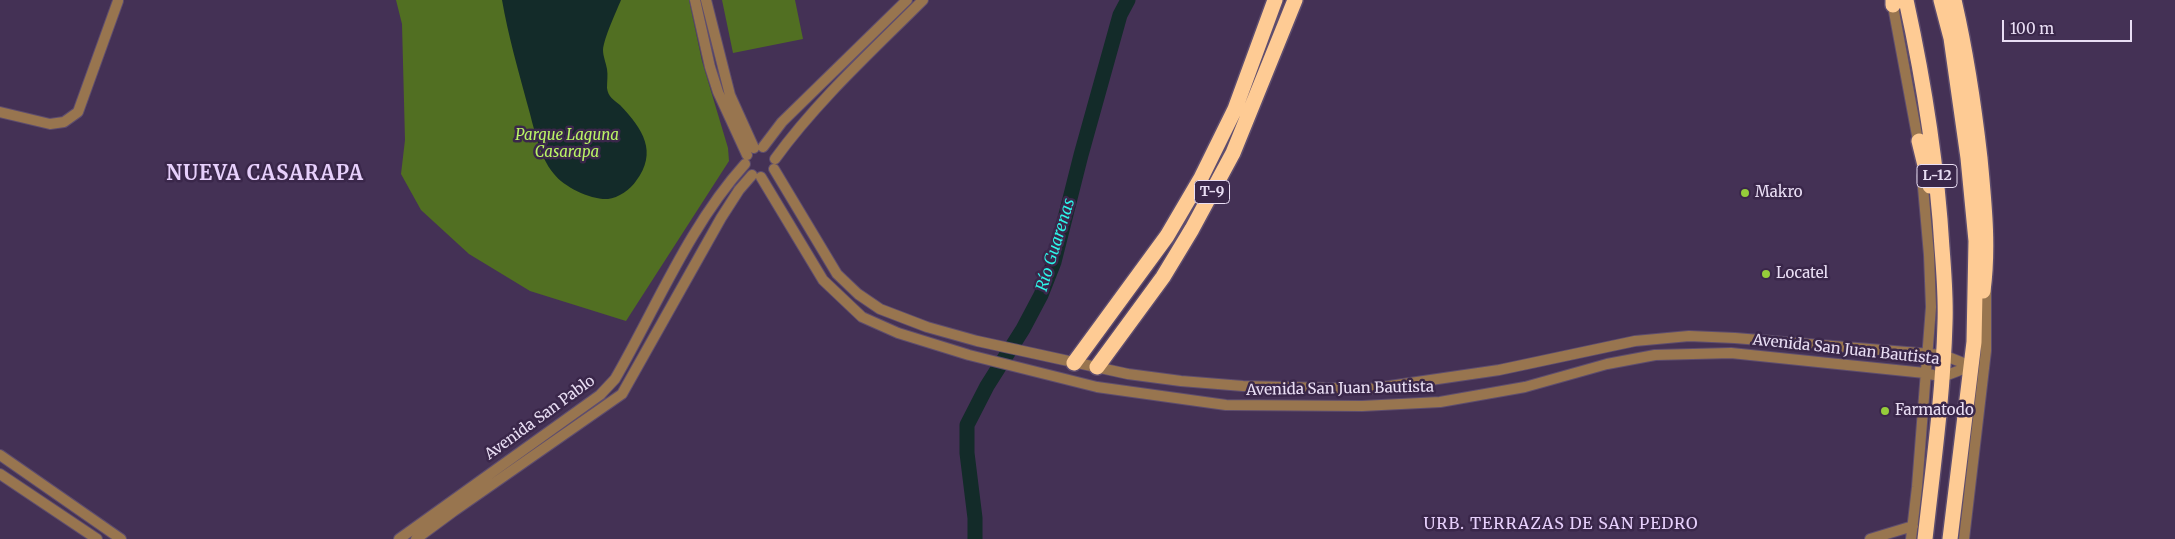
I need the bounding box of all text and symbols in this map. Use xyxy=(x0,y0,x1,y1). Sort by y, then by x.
scale bar xyxy=(2005,10,2135,42)
text: 100 m xyxy=(2010,19,2054,38)
park label: Parque Laguna Casarapa xyxy=(515,127,619,162)
district label: NUEVA CASARAPA xyxy=(164,162,366,186)
road number: L-12 xyxy=(1917,165,1957,188)
road number: T-9 xyxy=(1194,180,1230,203)
place label: Makro xyxy=(1755,184,1803,202)
marker: Makro xyxy=(1739,187,1751,199)
water label: Río Guarenas xyxy=(1033,196,1079,294)
place label: Locatel xyxy=(1776,265,1828,283)
marker: Locatel xyxy=(1760,268,1772,280)
street label: Avenida San Juan Bautista xyxy=(1752,331,1940,369)
street label: Avenida San Pablo xyxy=(481,372,599,464)
street label: Avenida San Juan Bautista xyxy=(1246,378,1434,400)
place label: Farmatodo xyxy=(1895,402,1974,420)
marker: Farmatodo xyxy=(1879,405,1891,417)
district label: URB. TERRAZAS DE SAN PEDRO xyxy=(1420,514,1702,534)

